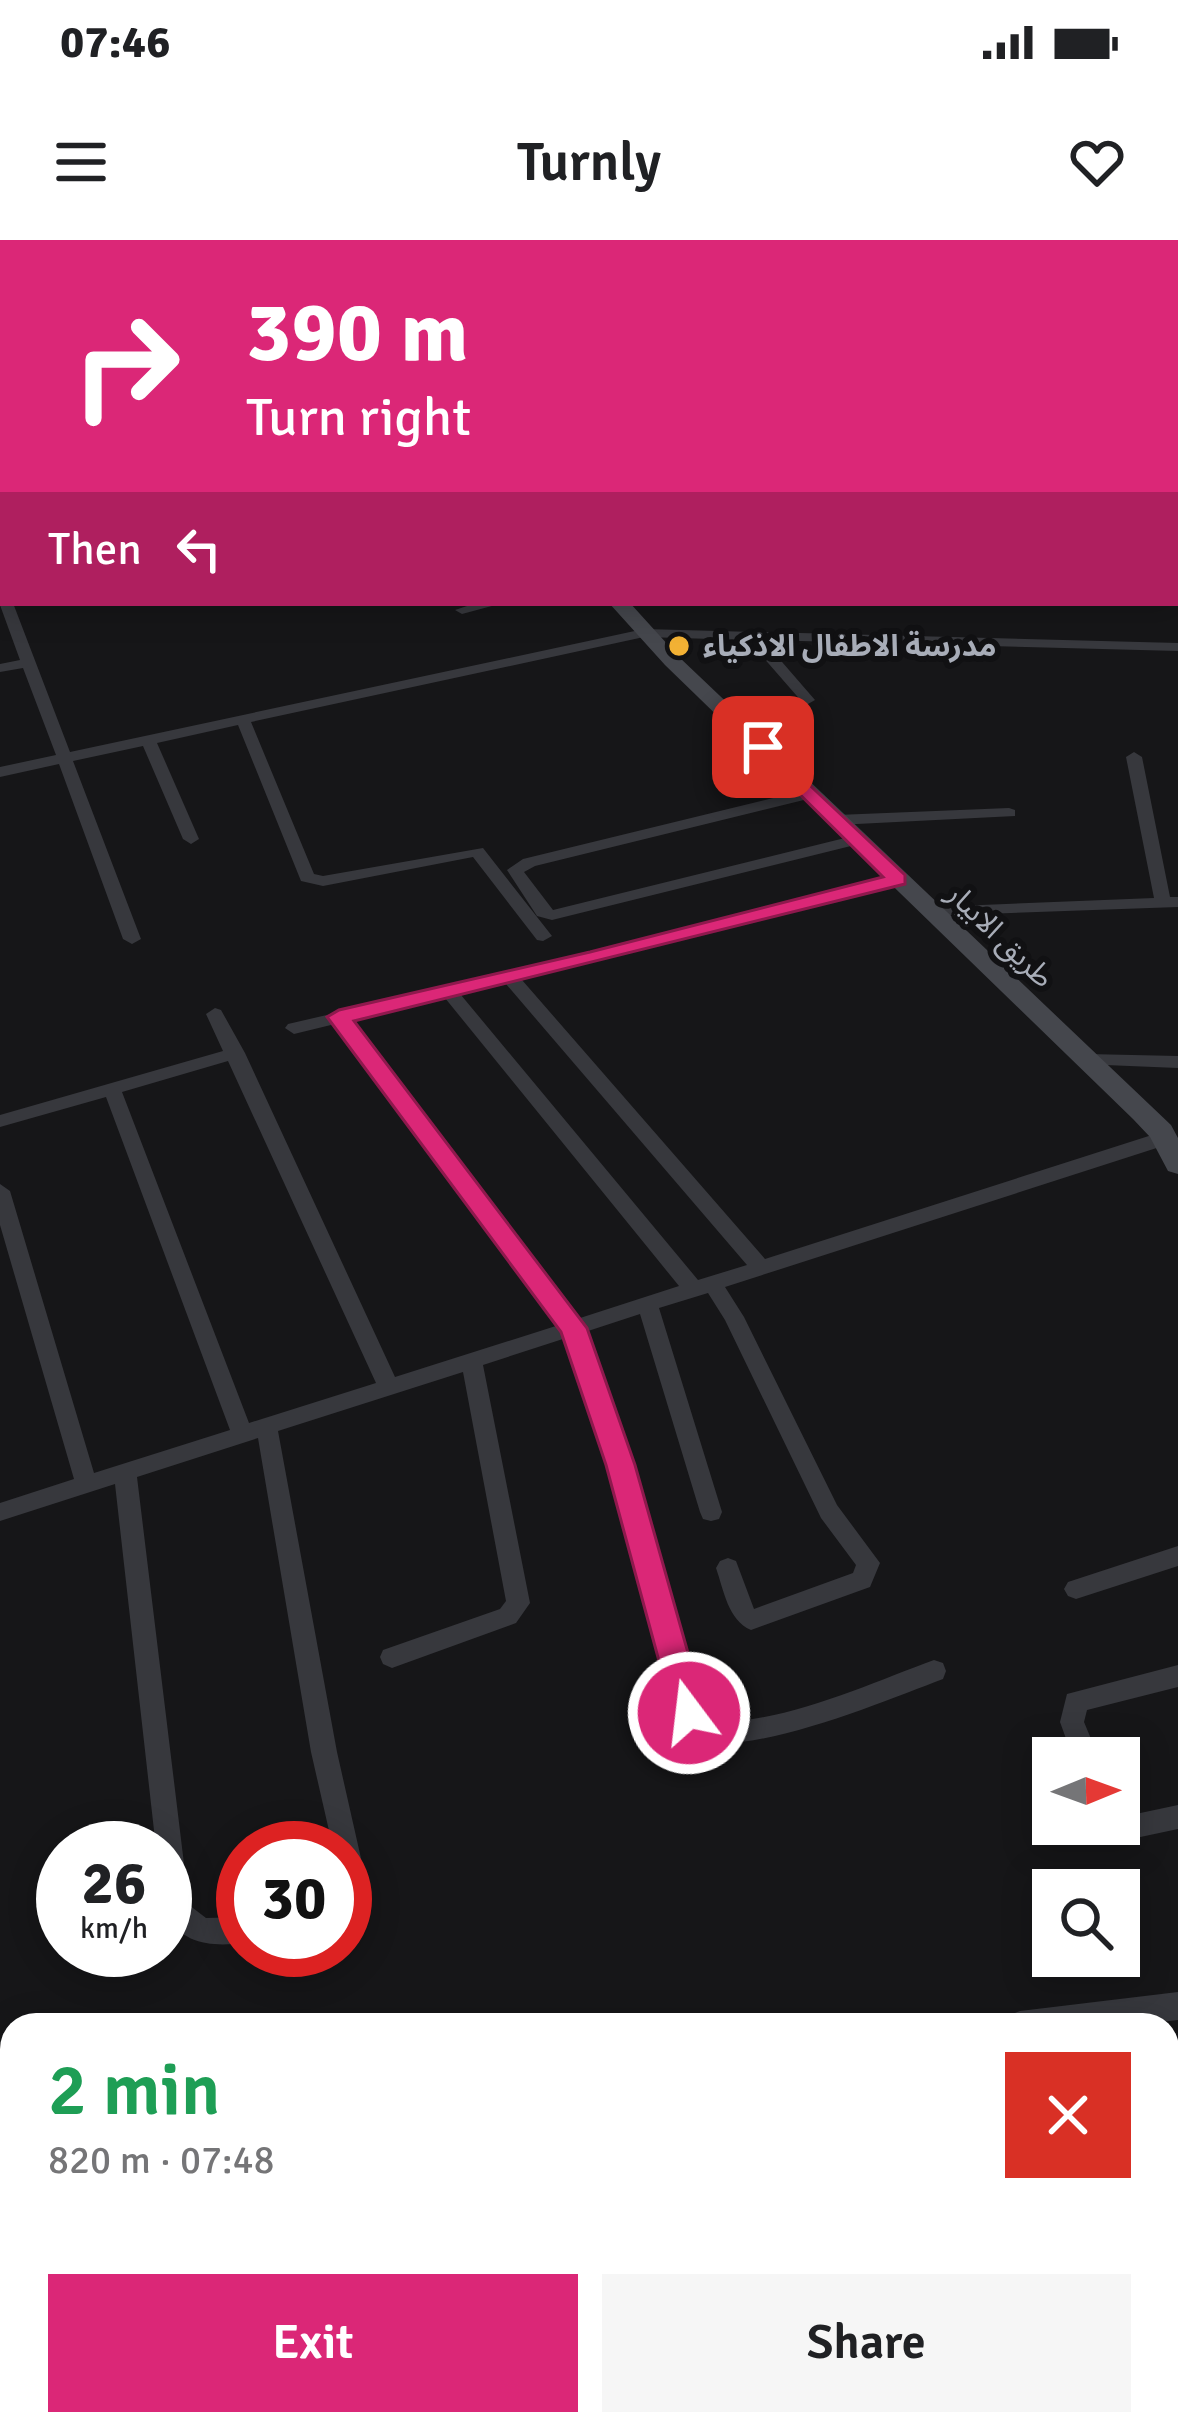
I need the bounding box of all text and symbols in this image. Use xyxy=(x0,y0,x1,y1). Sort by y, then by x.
text: 07:46 xyxy=(60,15,170,70)
icon: menu xyxy=(48,129,114,195)
text: Turnly xyxy=(517,129,661,196)
icon: heart xyxy=(1064,129,1130,195)
text: 390 m xyxy=(246,281,468,385)
icon: right xyxy=(48,288,204,444)
text: Turn right xyxy=(246,384,471,451)
icon: left xyxy=(166,516,232,582)
text: Then xyxy=(48,522,142,577)
place label: مدرسة الاطفال الاذكياء xyxy=(703,628,996,665)
marker: مدرسة الاطفال الاذكياء xyxy=(666,633,692,659)
pin xyxy=(712,696,814,798)
icon: arrive xyxy=(730,714,796,780)
street label: طريق الابيار xyxy=(938,875,1061,996)
position arrow xyxy=(626,1650,752,1776)
north arrow xyxy=(1032,1737,1140,1845)
map controls xyxy=(1032,1737,1140,1977)
speed limit sign: 30 xyxy=(216,1821,372,1977)
text: 26 xyxy=(82,1847,146,1921)
button: search xyxy=(1032,1869,1140,1977)
text: km/h xyxy=(80,1910,148,1947)
text: 2 min xyxy=(48,2046,220,2135)
button: close xyxy=(1005,2052,1131,2178)
text: 820 m · 07:48 xyxy=(48,2136,275,2184)
button: Exit xyxy=(48,2274,578,2412)
button: Share xyxy=(602,2274,1131,2412)

